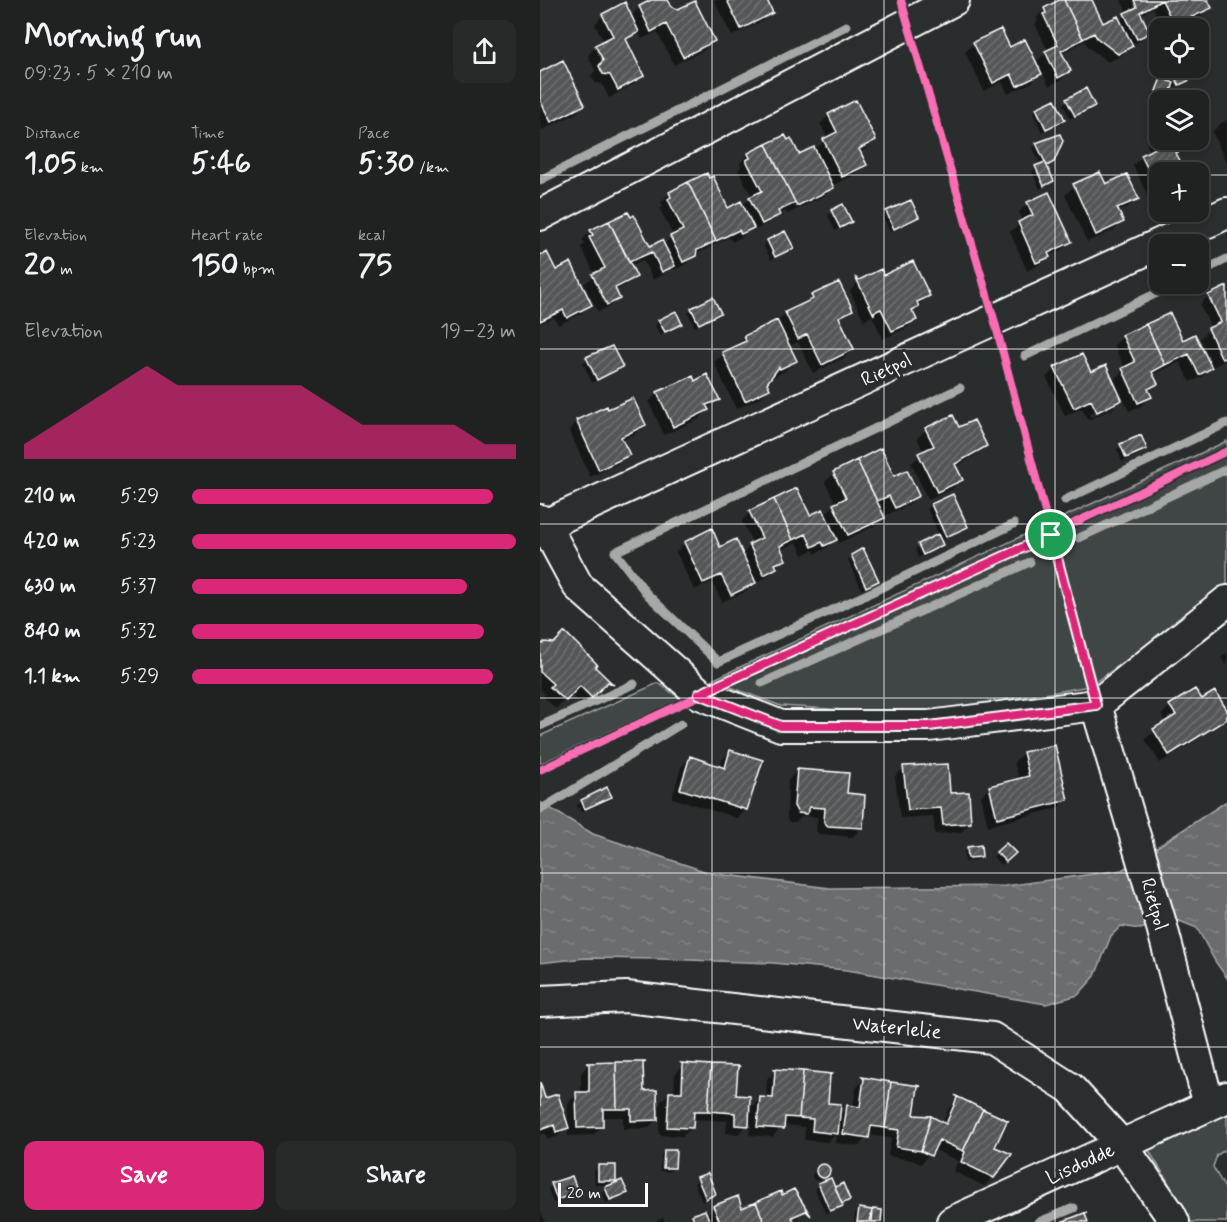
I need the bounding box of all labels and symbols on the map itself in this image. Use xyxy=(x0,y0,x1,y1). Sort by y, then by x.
street label: Rietpol xyxy=(857,347,916,394)
pin xyxy=(1025,509,1076,560)
street label: Rietpol xyxy=(1133,875,1174,934)
street label: Waterlelie xyxy=(851,1010,943,1047)
street label: Lisdodde xyxy=(1042,1137,1119,1192)
scale bar xyxy=(558,1180,648,1208)

